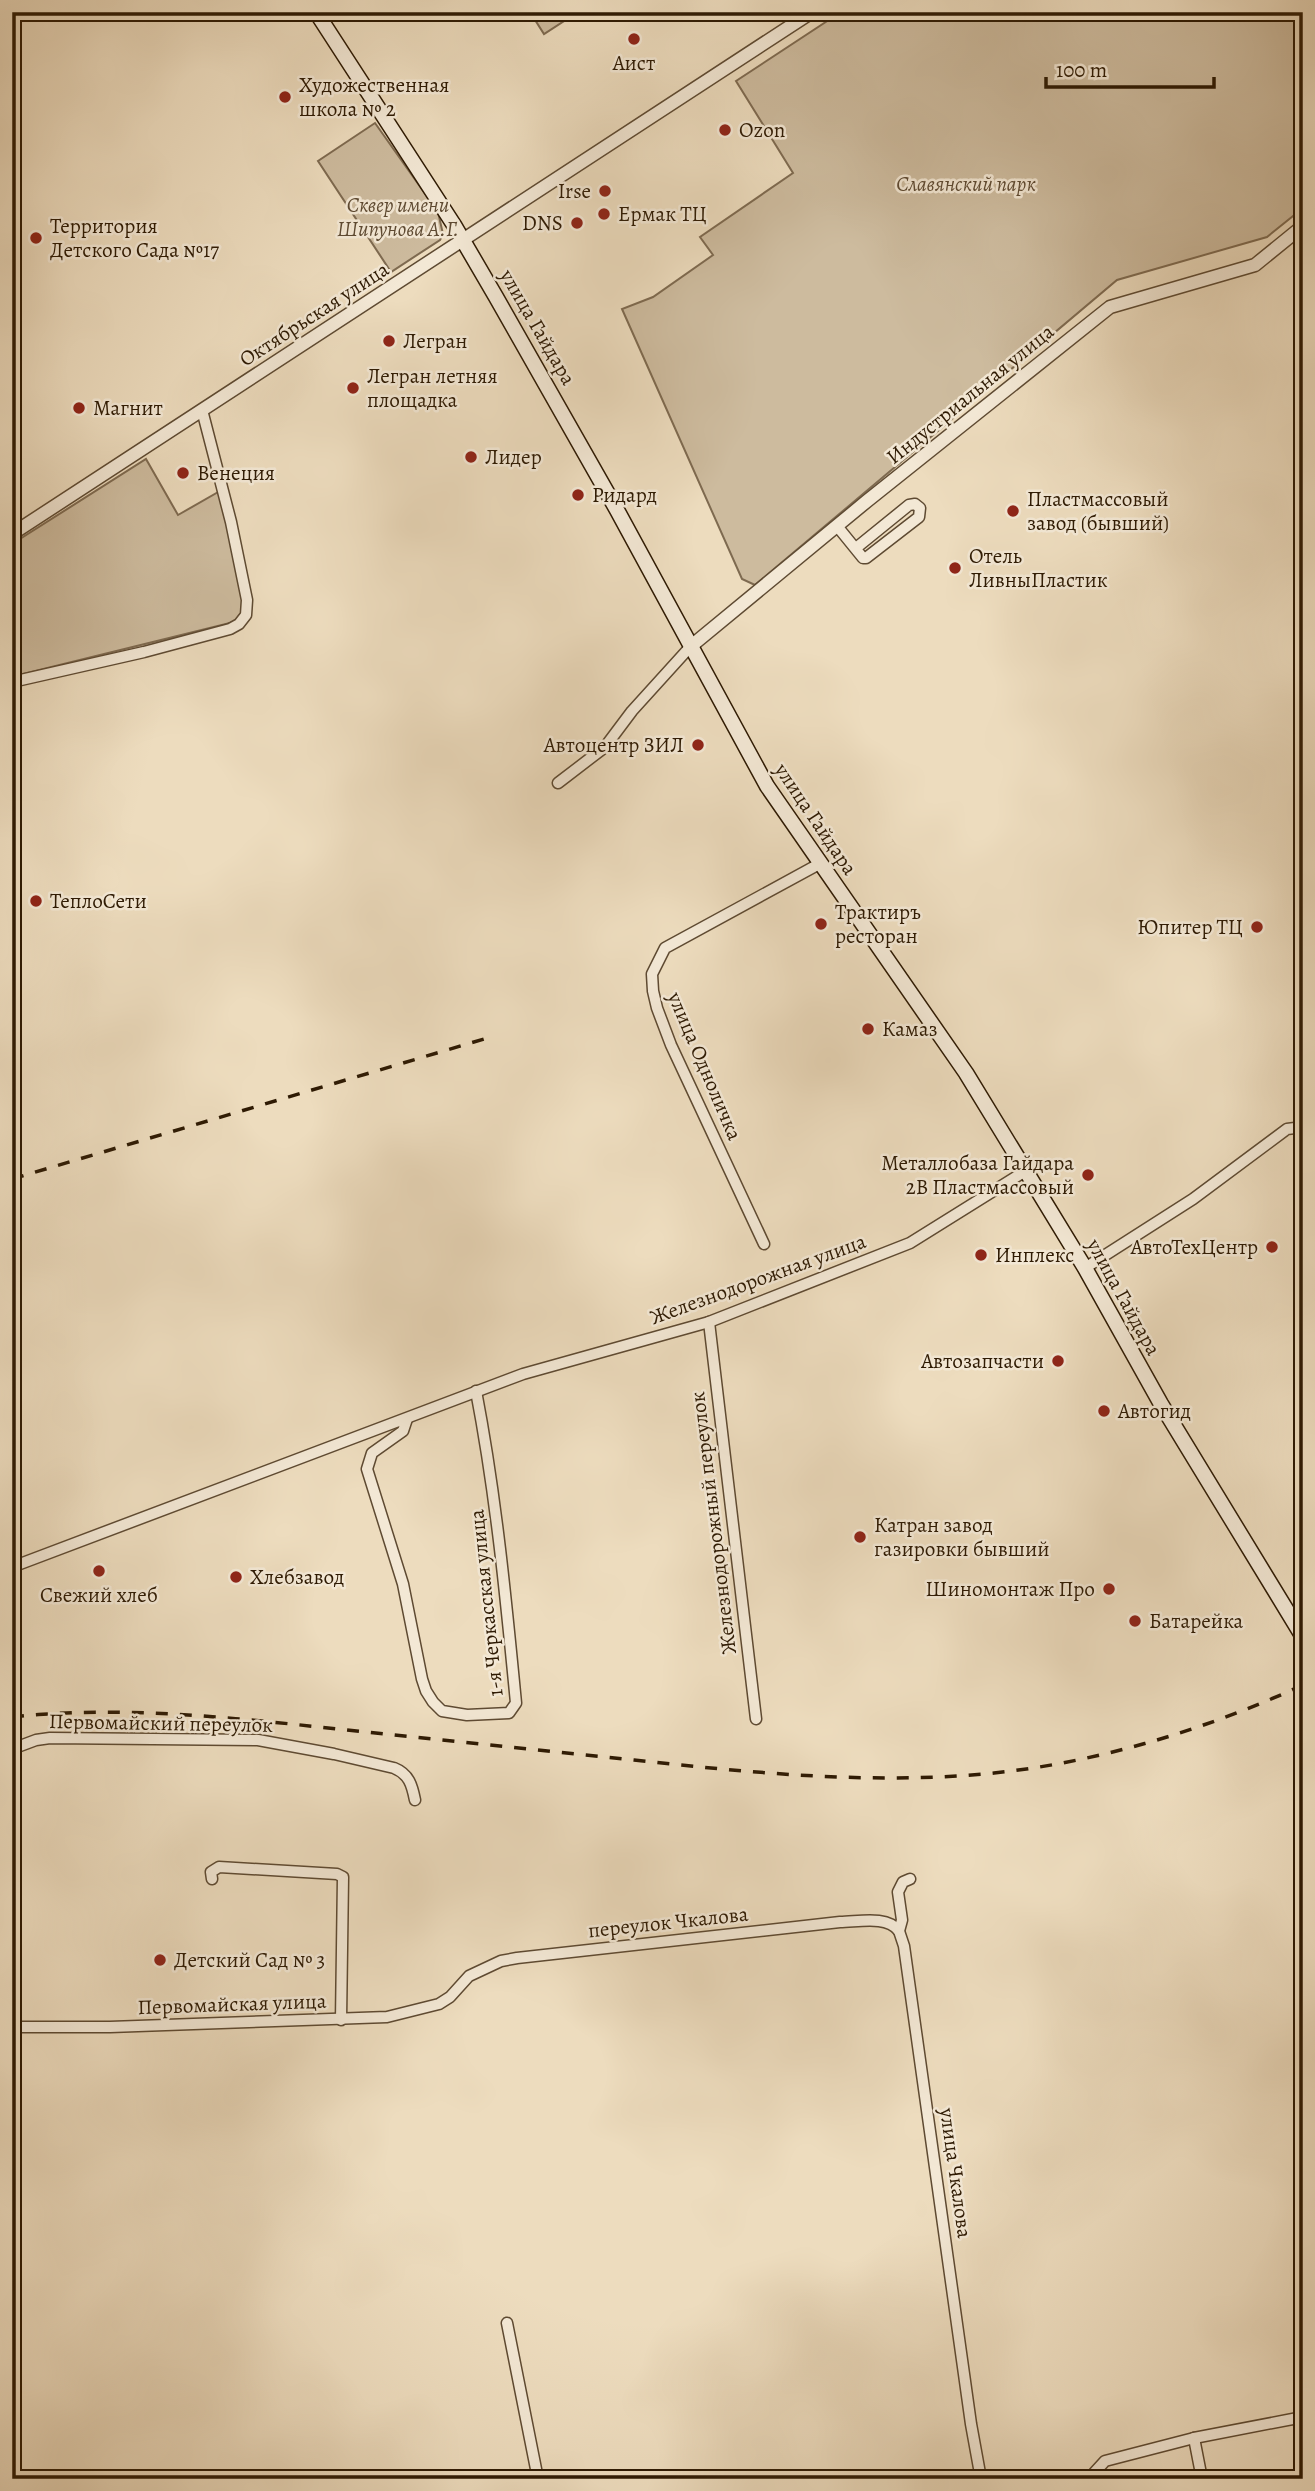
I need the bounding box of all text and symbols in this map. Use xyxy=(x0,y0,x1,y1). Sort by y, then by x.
marker: Аист xyxy=(626,31,642,47)
scale bar xyxy=(1046,46,1214,90)
place label: Аист xyxy=(612,49,655,77)
text: 100 m xyxy=(1056,56,1107,84)
place label: Художественная школа № 2 xyxy=(299,71,449,123)
marker: Художественная школа № 2 xyxy=(277,89,293,105)
place label: Ozon xyxy=(739,116,785,144)
marker: Ozon xyxy=(717,122,733,138)
park label: Славянский парк xyxy=(896,170,1036,198)
place label: Irse xyxy=(558,177,591,205)
marker: Irse xyxy=(597,183,613,199)
park label: Сквер имени Шипунова А.Г. xyxy=(337,191,459,243)
place label: Ермак ТЦ xyxy=(618,200,707,228)
marker: Ермак ТЦ xyxy=(596,206,612,222)
place label: DNS xyxy=(522,209,563,237)
place label: Территория Детского Сада №17 xyxy=(50,212,219,264)
marker: DNS xyxy=(569,215,585,231)
marker: Территория Детского Сада №17 xyxy=(28,230,44,246)
street label: Октябрьская улица xyxy=(234,255,395,373)
street label: улица Гайдара xyxy=(493,263,583,390)
street label: Индустриальная улица xyxy=(880,317,1060,470)
place label: Легран xyxy=(403,327,468,355)
marker: Легран xyxy=(381,333,397,349)
place label: Легран летняя площадка xyxy=(367,362,498,414)
marker: Легран летняя площадка xyxy=(345,380,361,396)
place label: Магнит xyxy=(93,394,163,422)
marker: Магнит xyxy=(71,400,87,416)
place label: Лидер xyxy=(485,443,542,471)
marker: Лидер xyxy=(463,449,479,465)
place label: Венеция xyxy=(197,459,275,487)
marker: Венеция xyxy=(175,465,191,481)
place label: Ридард xyxy=(592,481,657,509)
place label: Пластмассовый завод (бывший) xyxy=(1027,485,1169,537)
marker: Ридард xyxy=(570,487,586,503)
marker: Пластмассовый завод (бывший) xyxy=(1005,503,1021,519)
place label: Отель ЛивныПластик xyxy=(969,542,1108,594)
marker: Отель ЛивныПластик xyxy=(947,560,963,576)
place label: Автоцентр ЗИЛ xyxy=(543,731,684,759)
marker: Автоцентр ЗИЛ xyxy=(690,737,706,753)
street label: улица Гайдара xyxy=(768,757,864,881)
place label: ТеплоСети xyxy=(50,887,147,915)
marker: ТеплоСети xyxy=(28,893,44,909)
place label: Трактиръ ресторан xyxy=(835,898,921,950)
place label: Юпитер ТЦ xyxy=(1137,913,1243,941)
marker: Трактиръ ресторан xyxy=(813,916,829,932)
marker: Юпитер ТЦ xyxy=(1249,919,1265,935)
street label: улица Одноличка xyxy=(661,987,749,1145)
place label: Камаз xyxy=(882,1015,938,1043)
marker: Камаз xyxy=(860,1021,876,1037)
place label: Металлобаза Гайдара 2В Пластмассовый xyxy=(881,1149,1074,1201)
marker: Металлобаза Гайдара 2В Пластмассовый xyxy=(1080,1167,1096,1183)
street label: Железнодорожная улица xyxy=(646,1227,870,1331)
street label: улица Гайдара xyxy=(1080,1233,1168,1361)
place label: АвтоТехЦентр xyxy=(1130,1233,1258,1261)
marker: АвтоТехЦентр xyxy=(1264,1239,1280,1255)
place label: Инплекс xyxy=(995,1241,1074,1269)
marker: Инплекс xyxy=(973,1247,989,1263)
place label: Автозапчасти xyxy=(920,1347,1044,1375)
marker: Автозапчасти xyxy=(1050,1353,1066,1369)
street label: Железнодорожный переулок xyxy=(683,1390,743,1656)
place label: Автогид xyxy=(1117,1397,1191,1425)
marker: Автогид xyxy=(1096,1403,1112,1419)
street label: 1-я Черкасская улица xyxy=(462,1508,510,1698)
place label: Катран завод газировки бывший xyxy=(874,1511,1050,1563)
marker: Катран завод газировки бывший xyxy=(852,1529,868,1545)
marker: Свежий хлеб xyxy=(91,1563,107,1579)
place label: Хлебзавод xyxy=(250,1563,344,1591)
marker: Хлебзавод xyxy=(228,1569,244,1585)
place label: Шиномонтаж Про xyxy=(925,1575,1095,1603)
place label: Свежий хлеб xyxy=(40,1581,158,1609)
marker: Шиномонтаж Про xyxy=(1101,1581,1117,1597)
place label: Батарейка xyxy=(1149,1607,1244,1635)
marker: Батарейка xyxy=(1127,1613,1143,1629)
street label: Первомайский переулок xyxy=(49,1707,273,1739)
street label: переулок Чкалова xyxy=(586,1900,750,1944)
place label: Детский Сад № 3 xyxy=(174,1946,325,1974)
marker: Детский Сад № 3 xyxy=(152,1952,168,1968)
street label: Первомайская улица xyxy=(137,1987,327,2021)
street label: улица Чкалова xyxy=(933,2105,979,2240)

